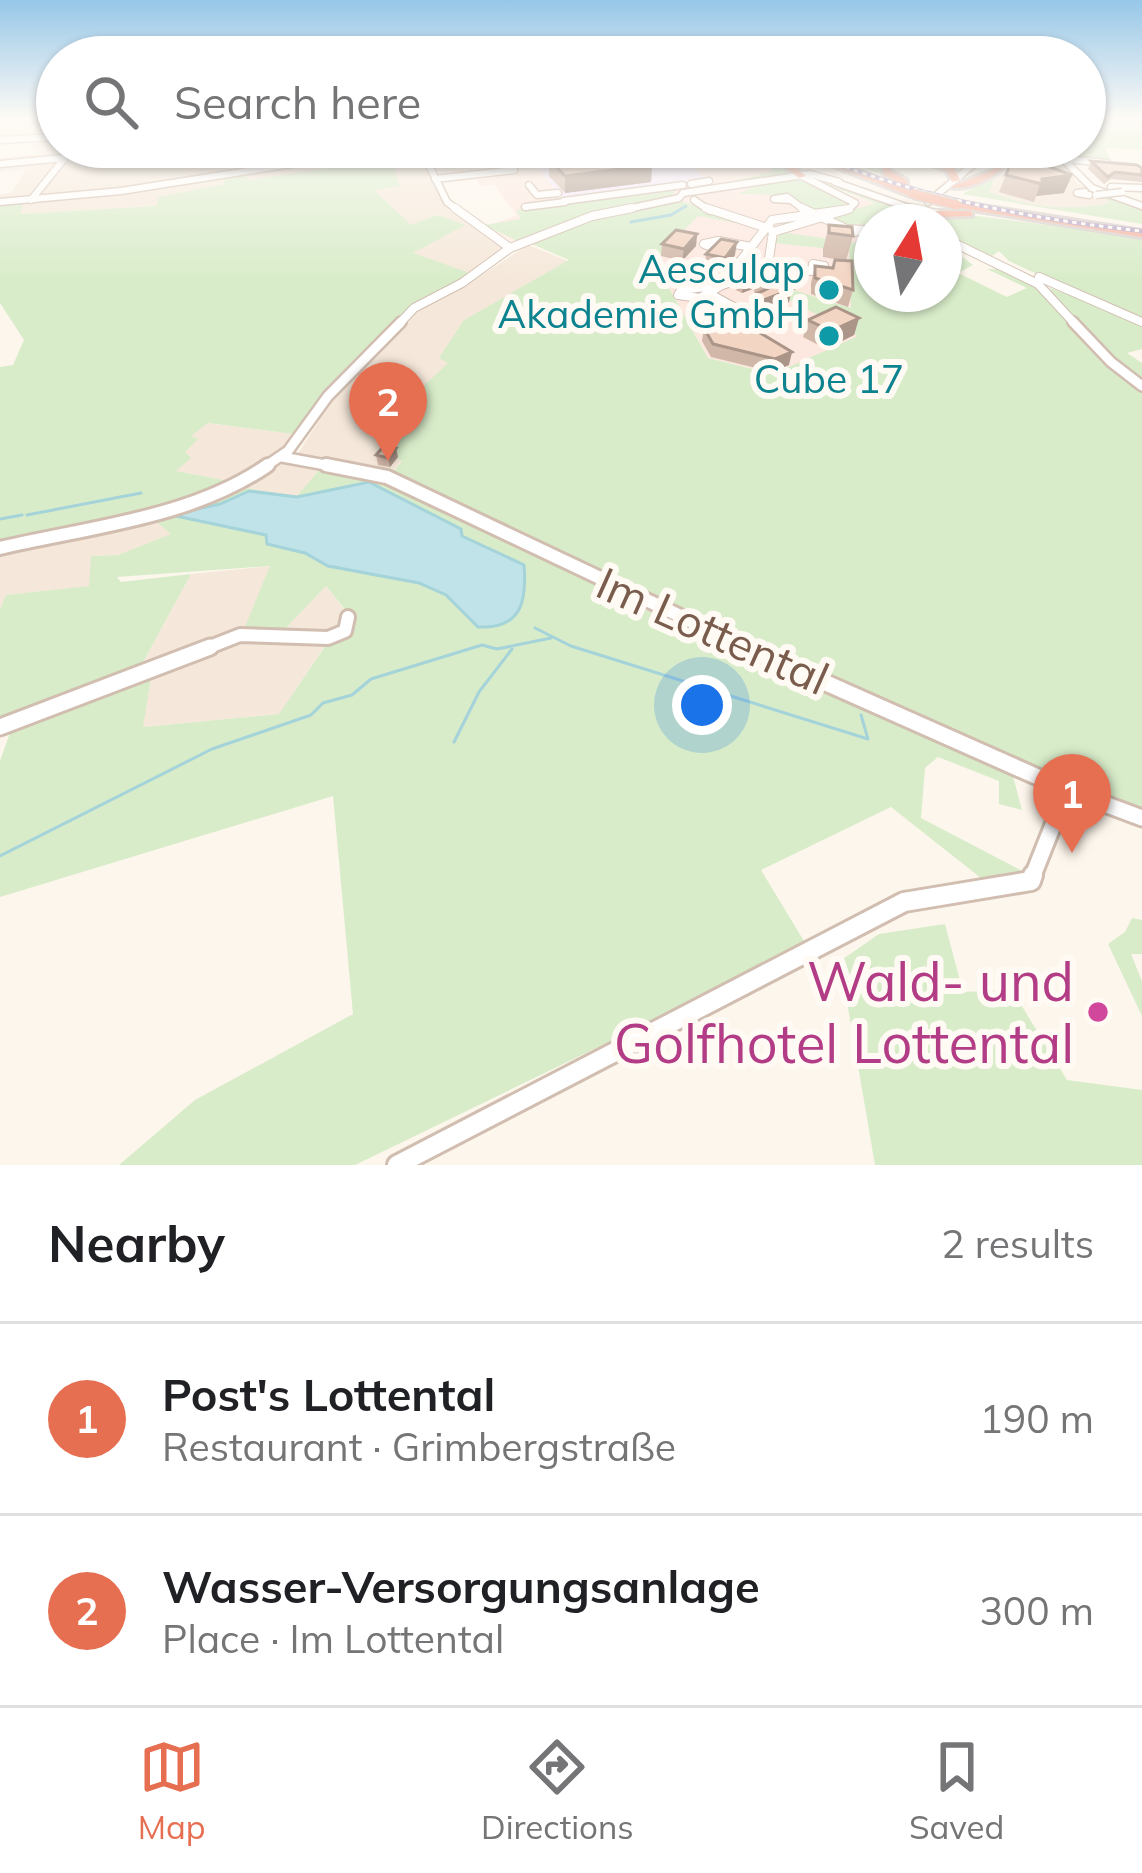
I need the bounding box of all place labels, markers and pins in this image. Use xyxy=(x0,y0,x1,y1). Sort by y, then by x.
place label: Aesculap Akademie GmbH xyxy=(497,244,805,338)
marker: Aesculap Akademie GmbH xyxy=(816,277,842,303)
marker: Cube 17 xyxy=(816,323,842,349)
place label: Cube 17 xyxy=(754,354,904,403)
pin: 2 xyxy=(349,362,427,461)
pin: 1 xyxy=(1033,754,1111,853)
place label: Wald- und Golfhotel Lottental xyxy=(614,947,1074,1077)
marker: Wald- und Golfhotel Lottental xyxy=(1085,999,1111,1025)

